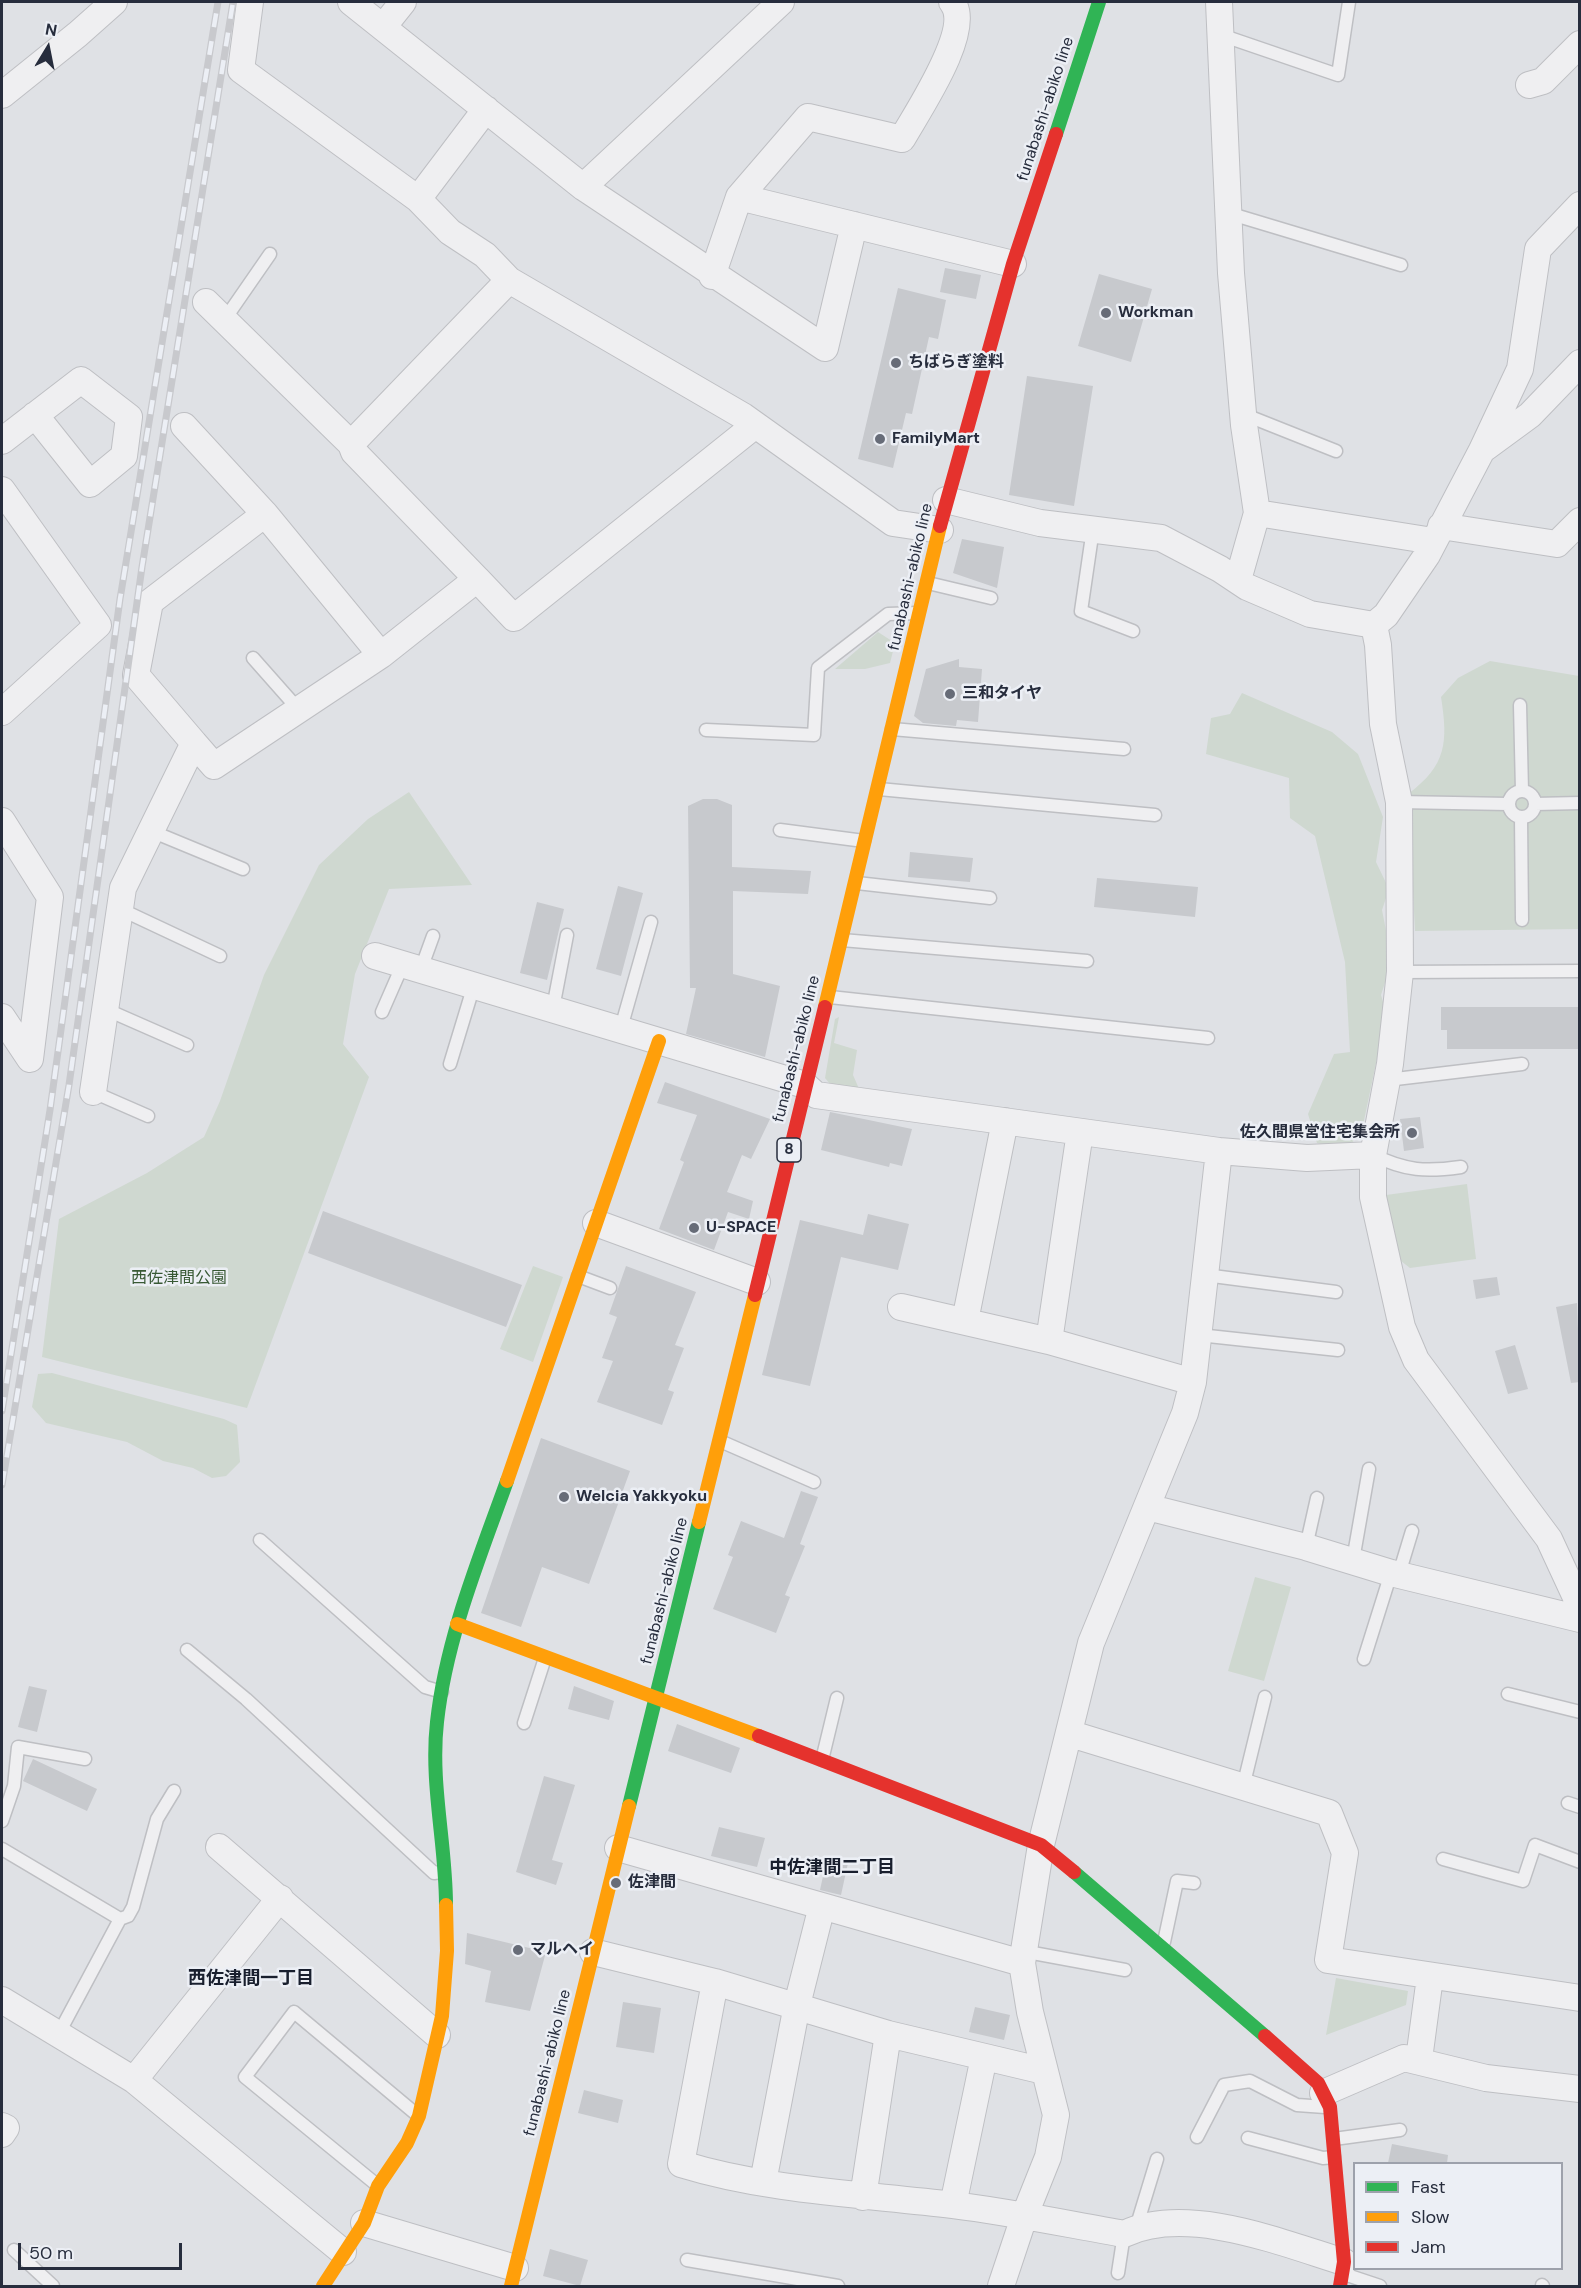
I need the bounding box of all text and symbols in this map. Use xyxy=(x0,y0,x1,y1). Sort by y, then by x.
north arrow xyxy=(18,18,78,78)
text: N xyxy=(44,18,59,41)
street label: funabashi-abiko line xyxy=(1014,35,1078,183)
place label: Workman xyxy=(1118,303,1193,323)
marker: Workman xyxy=(1099,306,1113,320)
place label: ちばらぎ塗料 xyxy=(908,353,1004,373)
marker: ちばらぎ塗料 xyxy=(889,356,903,370)
place label: FamilyMart xyxy=(892,429,980,449)
marker: FamilyMart xyxy=(873,432,887,446)
street label: funabashi-abiko line xyxy=(885,502,937,652)
place label: 三和タイヤ xyxy=(962,684,1042,704)
marker: 三和タイヤ xyxy=(943,687,957,701)
street label: funabashi-abiko line xyxy=(769,974,825,1124)
place label: 佐久間県営住宅集会所 xyxy=(1240,1123,1400,1143)
marker: 佐久間県営住宅集会所 xyxy=(1405,1126,1419,1140)
road number: 8 xyxy=(777,1138,801,1162)
place label: U-SPACE xyxy=(706,1218,776,1238)
marker: U-SPACE xyxy=(687,1221,701,1235)
park label: 西佐津間公園 xyxy=(131,1269,227,1289)
place label: Welcia Yakkyoku xyxy=(576,1487,707,1507)
marker: Welcia Yakkyoku xyxy=(557,1490,571,1504)
street label: funabashi-abiko line xyxy=(637,1516,693,1666)
district label: 中佐津間二丁目 xyxy=(769,1857,895,1879)
place label: 佐津間 xyxy=(628,1873,676,1893)
marker: 佐津間 xyxy=(609,1876,623,1890)
place label: マルヘイ xyxy=(530,1940,594,1960)
marker: マルヘイ xyxy=(511,1943,525,1957)
district label: 西佐津間一丁目 xyxy=(188,1968,314,1990)
street label: funabashi-abiko line xyxy=(520,1988,576,2138)
legend xyxy=(1353,2162,1563,2270)
text: Fast xyxy=(1411,2175,1446,2199)
text: Slow xyxy=(1411,2205,1450,2229)
scale bar xyxy=(21,2231,184,2269)
text: Jam xyxy=(1411,2235,1446,2259)
text: 50 m xyxy=(29,2241,73,2265)

